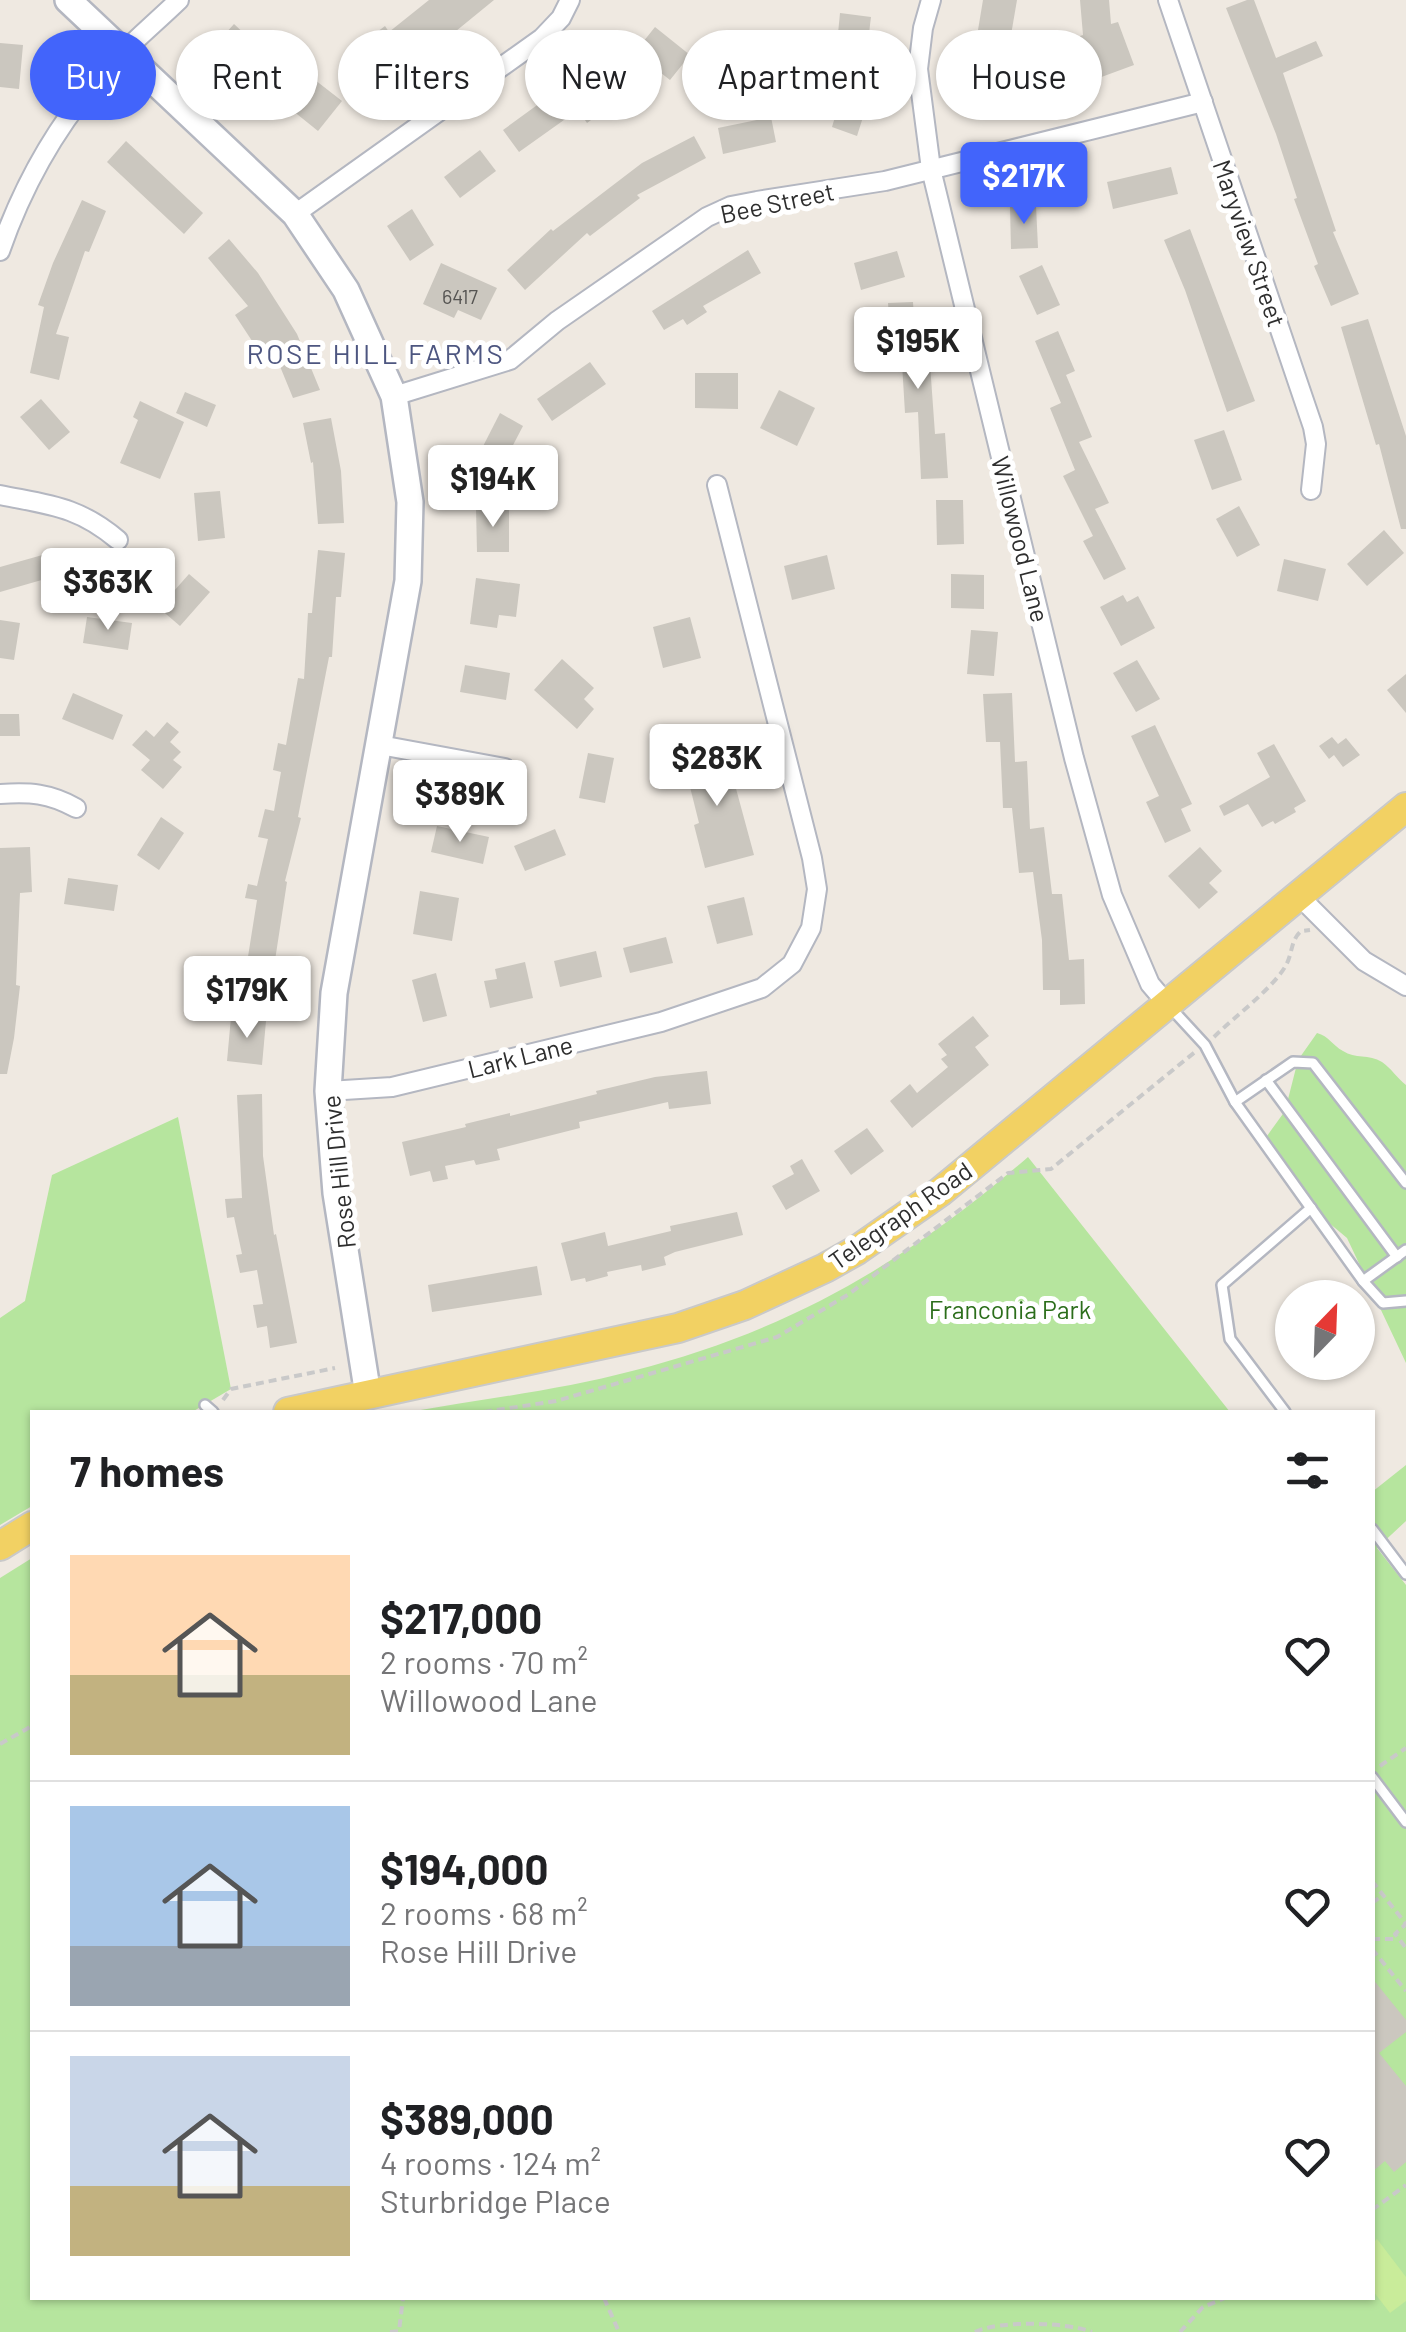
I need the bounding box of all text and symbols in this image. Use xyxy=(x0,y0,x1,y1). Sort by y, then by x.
chip: Buy xyxy=(30,30,156,120)
chip: Rent xyxy=(176,30,318,120)
chip: Filters xyxy=(338,30,505,120)
chip: New xyxy=(525,30,662,120)
chip: Apartment xyxy=(682,30,916,120)
chip: House xyxy=(936,30,1102,120)
pin: $217K xyxy=(954,142,1094,227)
text: $217K xyxy=(982,155,1066,193)
street label: Maryview Street xyxy=(1207,156,1293,330)
street label: Bee Street xyxy=(717,175,837,229)
house number: 6417 xyxy=(442,284,479,308)
pin: $195K xyxy=(848,307,988,392)
text: $195K xyxy=(876,320,960,358)
district label: ROSE HILL FARMS xyxy=(247,336,505,370)
pin: $194K xyxy=(423,445,563,530)
street label: Willowood Lane xyxy=(986,453,1056,625)
text: $194K xyxy=(450,458,536,496)
pin: $363K xyxy=(38,548,178,633)
text: $363K xyxy=(63,561,153,599)
pin: $283K xyxy=(647,724,787,809)
text: $283K xyxy=(672,737,762,775)
pin: $389K xyxy=(390,760,530,845)
text: $389K xyxy=(415,773,505,811)
pin: $179K xyxy=(177,956,317,1041)
text: $179K xyxy=(206,969,288,1007)
street label: Lark Lane xyxy=(464,1028,576,1084)
street label: Rose Hill Drive xyxy=(315,1094,361,1250)
street label: Telegraph Road xyxy=(823,1155,977,1275)
north arrow xyxy=(1275,1280,1375,1380)
map controls xyxy=(1275,1280,1375,1380)
park label: Franconia Park xyxy=(929,1294,1091,1324)
icon: filters xyxy=(1280,1443,1335,1498)
text: 7 homes xyxy=(70,1445,224,1495)
text: $217,000 xyxy=(380,1592,542,1642)
icon: home xyxy=(150,1595,270,1715)
icon: heart xyxy=(1280,1628,1335,1683)
text: 2 rooms · 70 m² xyxy=(380,1642,588,1680)
text: Willowood Lane xyxy=(380,1680,598,1718)
text: $194,000 xyxy=(380,1843,548,1893)
icon: home xyxy=(150,1846,270,1966)
icon: heart xyxy=(1280,1879,1335,1934)
text: 2 rooms · 68 m² xyxy=(380,1893,588,1931)
text: Rose Hill Drive xyxy=(380,1931,577,1969)
text: $389,000 xyxy=(380,2093,554,2143)
icon: home xyxy=(150,2096,270,2216)
icon: heart xyxy=(1280,2129,1335,2184)
text: 4 rooms · 124 m² xyxy=(380,2143,601,2181)
text: Sturbridge Place xyxy=(380,2181,611,2219)

